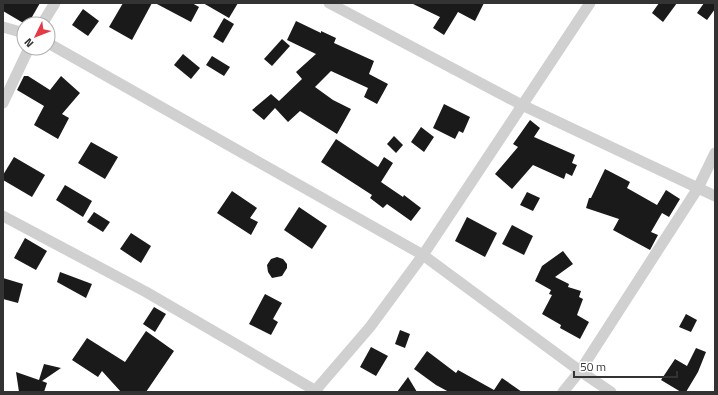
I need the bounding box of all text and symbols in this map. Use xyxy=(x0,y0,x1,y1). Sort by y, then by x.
north arrow xyxy=(16,16,56,56)
text: N xyxy=(20,35,37,51)
scale bar xyxy=(574,353,677,379)
text: 50 m xyxy=(580,357,606,376)

